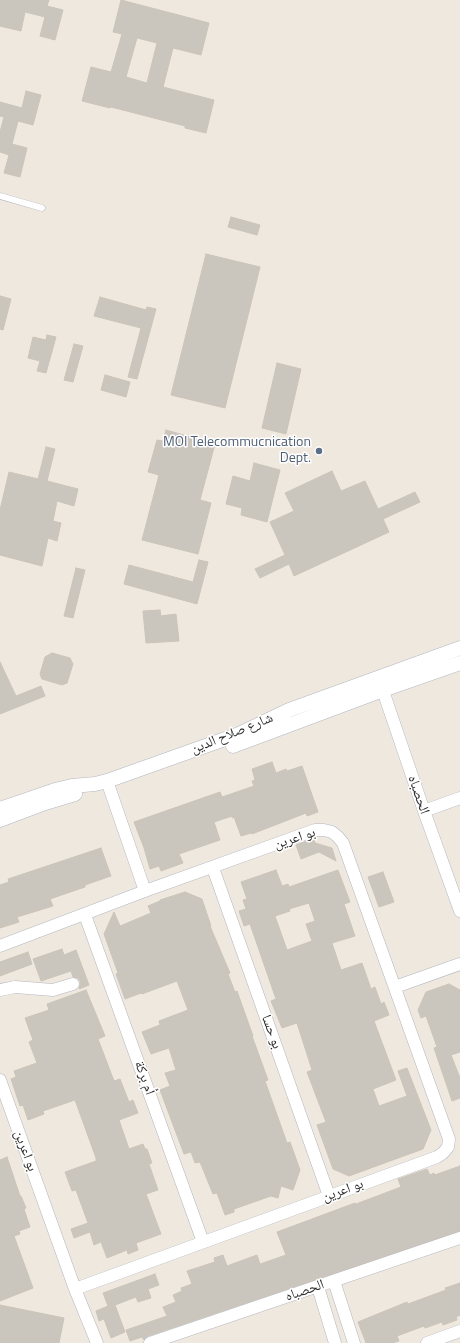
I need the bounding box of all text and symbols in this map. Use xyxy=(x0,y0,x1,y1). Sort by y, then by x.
place label: MOI Telecommucnication Dept. xyxy=(163,435,311,468)
marker: MOI Telecommucnication Dept. xyxy=(314,446,324,456)
street label: شارع صلاح الدين xyxy=(188,710,276,758)
street label: الحصباه xyxy=(404,773,432,817)
street label: بو اعرين xyxy=(272,824,318,854)
street label: بو حسا xyxy=(257,1013,285,1051)
street label: أم بركة xyxy=(130,1059,158,1097)
street label: بو اعرين xyxy=(10,1128,40,1174)
street label: بو اعرين xyxy=(320,1176,366,1206)
street label: الحصباه xyxy=(283,1277,327,1305)

